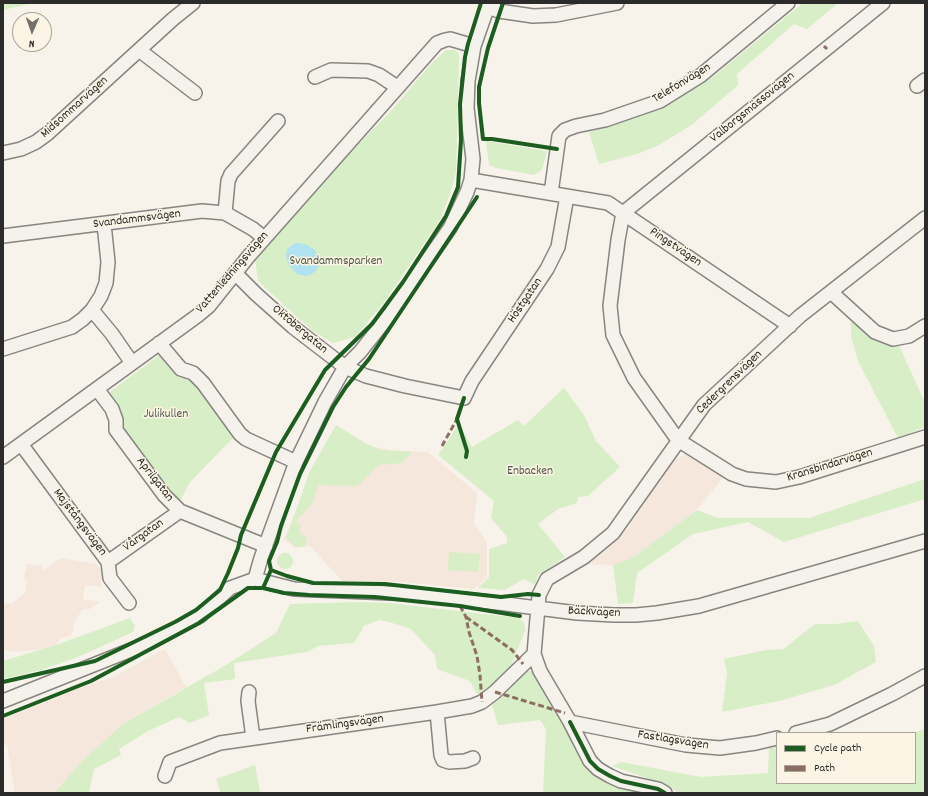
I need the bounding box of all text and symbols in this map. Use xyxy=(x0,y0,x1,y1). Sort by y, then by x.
north arrow xyxy=(12,12,52,52)
text: N xyxy=(29,35,35,51)
street label: Telefonvägen xyxy=(650,60,714,108)
street label: Valborgsmässovägen xyxy=(708,69,798,147)
street label: Midsommarvägen xyxy=(38,74,112,142)
street label: Svandammsvägen xyxy=(92,207,182,233)
street label: Pingstvägen xyxy=(646,225,704,271)
street label: Vattenledningsvägen xyxy=(193,229,273,317)
park label: Svandammsparken xyxy=(290,254,382,270)
street label: Höstgatan xyxy=(505,275,547,327)
street label: Oktobergatan xyxy=(268,302,330,358)
street label: Cedergrensvägen xyxy=(694,348,766,418)
park label: Julikullen xyxy=(144,407,188,423)
street label: Kransbindarvägen xyxy=(785,446,875,486)
street label: Aprilgatan xyxy=(132,455,176,505)
park label: Enbacken xyxy=(507,464,553,480)
street label: Majstångsvägen xyxy=(49,486,109,560)
street label: Vårgatan xyxy=(121,516,167,556)
street label: Bäckvägen xyxy=(567,604,621,622)
street label: Främlingsvägen xyxy=(305,712,385,738)
street label: Fastlagsvägen xyxy=(636,728,710,754)
legend xyxy=(776,732,916,784)
text: Cycle path xyxy=(814,740,862,757)
text: Path xyxy=(814,760,835,777)

